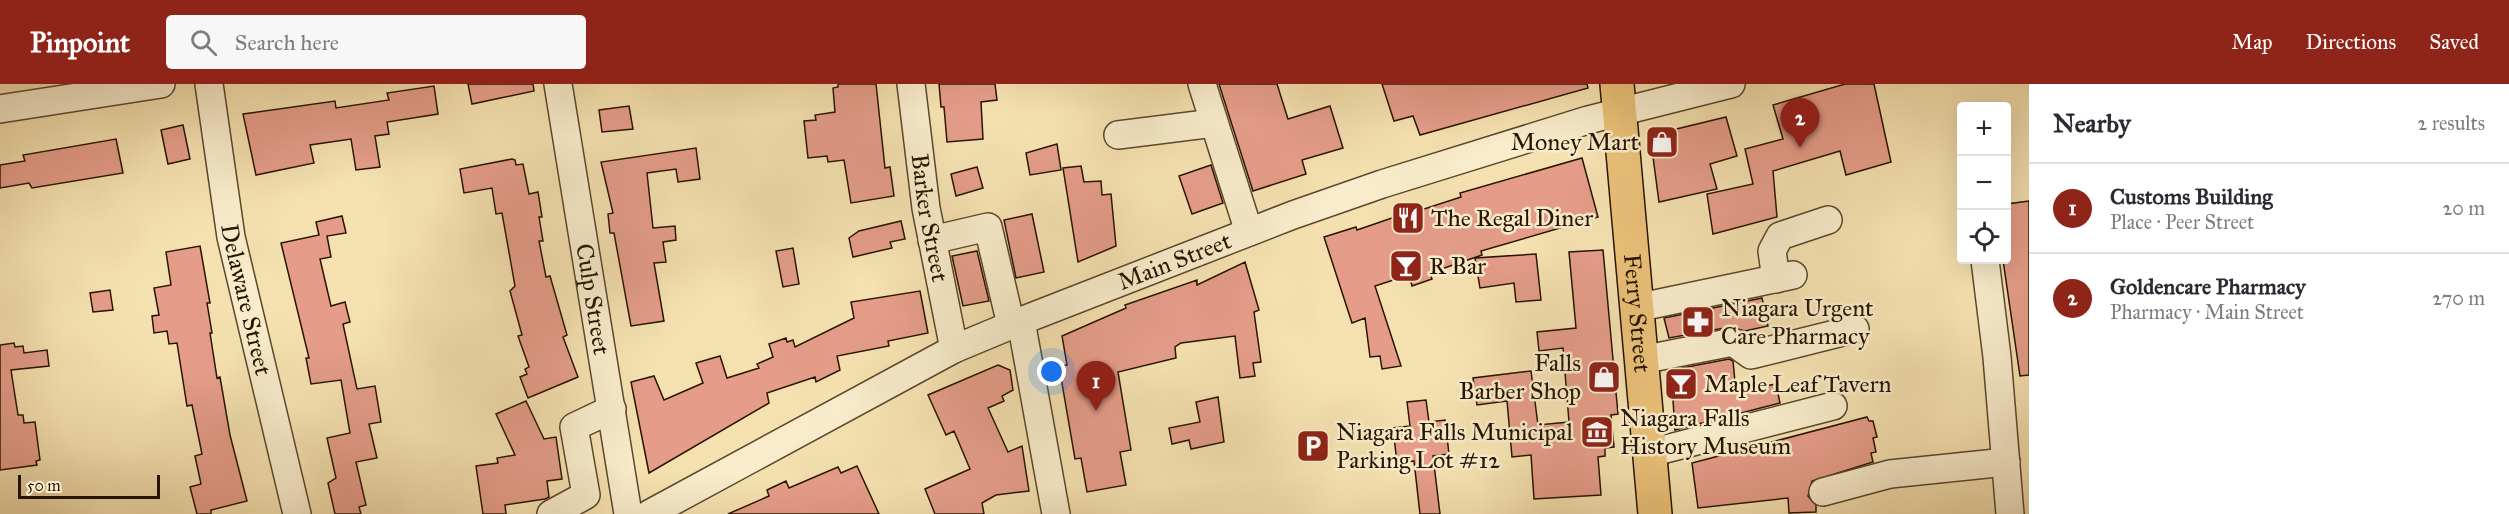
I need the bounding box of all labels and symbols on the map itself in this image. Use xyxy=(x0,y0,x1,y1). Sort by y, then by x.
pin: 2 xyxy=(1780,98,1820,148)
shop icon: Money Mart xyxy=(1644,124,1680,160)
place label: Money Mart xyxy=(1511,127,1640,157)
street label: Barker Street xyxy=(905,152,955,285)
restaurant icon: The Regal Diner xyxy=(1390,200,1426,236)
place label: The Regal Diner xyxy=(1431,203,1593,233)
street label: Delaware Street xyxy=(214,222,279,379)
street label: Main Street xyxy=(1113,225,1236,297)
street label: Culp Street xyxy=(569,241,617,358)
bar icon: R Bar xyxy=(1388,248,1424,284)
place label: R Bar xyxy=(1429,251,1486,281)
street label: Ferry Street xyxy=(1617,252,1657,374)
place label: Niagara Urgent Care Pharmacy xyxy=(1721,293,1874,351)
pharmacy icon: Niagara Urgent Care Pharmacy xyxy=(1680,304,1716,340)
place label: Falls Barber Shop xyxy=(1459,348,1581,406)
your location xyxy=(1037,357,1066,386)
shop icon: Falls Barber Shop xyxy=(1586,359,1622,395)
pin: 1 xyxy=(1076,362,1116,411)
bar icon: Maple Leaf Tavern xyxy=(1663,366,1699,402)
place label: Maple Leaf Tavern xyxy=(1704,369,1892,399)
place label: Niagara Falls History Museum xyxy=(1620,403,1791,461)
museum icon: Niagara Falls History Museum xyxy=(1579,414,1615,450)
place label: Niagara Falls Municipal Parking Lot #12 xyxy=(1336,417,1573,475)
parking icon: Niagara Falls Municipal Parking Lot #12 xyxy=(1295,428,1331,464)
scale bar xyxy=(18,472,160,500)

